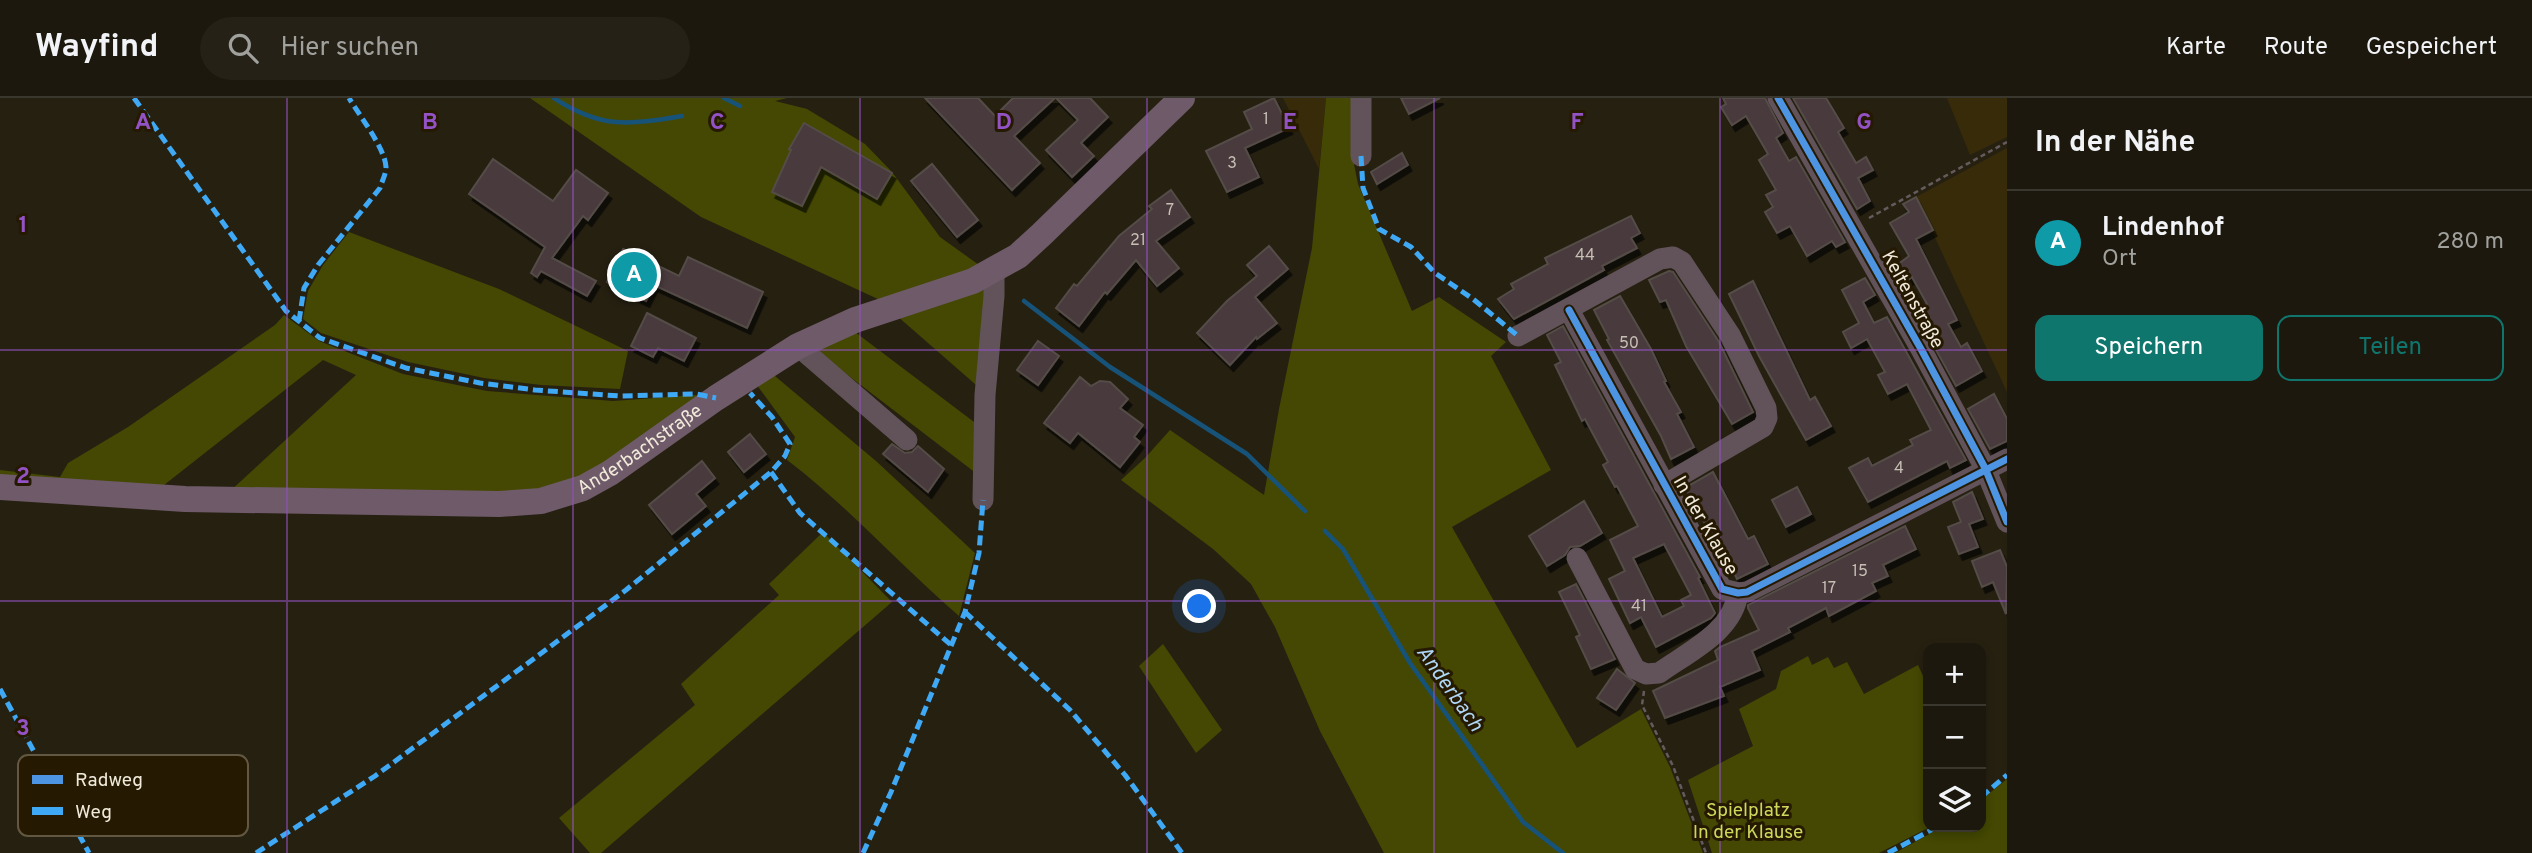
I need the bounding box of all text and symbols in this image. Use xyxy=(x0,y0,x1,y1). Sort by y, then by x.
search box xyxy=(200,17,690,80)
text: Wayfind xyxy=(35,27,158,69)
icon: search xyxy=(224,29,262,67)
text: Hier suchen xyxy=(280,32,419,65)
text: Karte xyxy=(2166,33,2226,63)
text: Route xyxy=(2264,33,2328,63)
text: Gespeichert xyxy=(2366,33,2497,63)
text: A xyxy=(135,109,151,138)
text: B xyxy=(422,109,438,138)
text: C xyxy=(710,109,724,138)
text: D xyxy=(996,109,1012,138)
text: E xyxy=(1283,109,1297,138)
text: F xyxy=(1570,109,1584,138)
text: G xyxy=(1856,109,1872,138)
house number: 1 xyxy=(1263,110,1269,130)
text: In der Nähe xyxy=(2035,125,2195,162)
house number: 3 xyxy=(1227,154,1237,174)
house number: 7 xyxy=(1166,201,1174,221)
text: 1 xyxy=(18,212,28,241)
text: Lindenhof xyxy=(2102,212,2224,245)
text: A xyxy=(2050,228,2066,257)
text: 280 m xyxy=(2436,228,2504,257)
house number: 21 xyxy=(1130,231,1146,251)
text: Ort xyxy=(2102,245,2137,274)
house number: 44 xyxy=(1575,246,1595,266)
street label: Keltenstraße xyxy=(1875,247,1949,353)
pin: A xyxy=(611,249,657,301)
button: Speichern xyxy=(2035,315,2263,381)
button: Teilen xyxy=(2277,315,2504,381)
house number: 50 xyxy=(1619,334,1639,354)
street label: Anderbachstraße xyxy=(573,399,708,501)
house number: 4 xyxy=(1894,459,1904,479)
text: 2 xyxy=(16,463,30,492)
street label: In der Klause xyxy=(1667,472,1743,580)
house number: 15 xyxy=(1852,562,1868,582)
house number: 17 xyxy=(1822,579,1836,599)
your location xyxy=(1182,589,1216,623)
house number: 41 xyxy=(1631,597,1647,617)
water label: Anderbach xyxy=(1409,641,1489,738)
map controls xyxy=(1923,643,1986,832)
button: + xyxy=(1923,643,1986,706)
button: − xyxy=(1923,706,1986,769)
text: 3 xyxy=(16,715,30,744)
legend xyxy=(18,755,248,836)
text: Radweg xyxy=(75,769,143,793)
button: layers xyxy=(1923,769,1986,832)
park label: Spielplatz In der Klause xyxy=(1693,799,1803,845)
text: Weg xyxy=(75,801,112,825)

